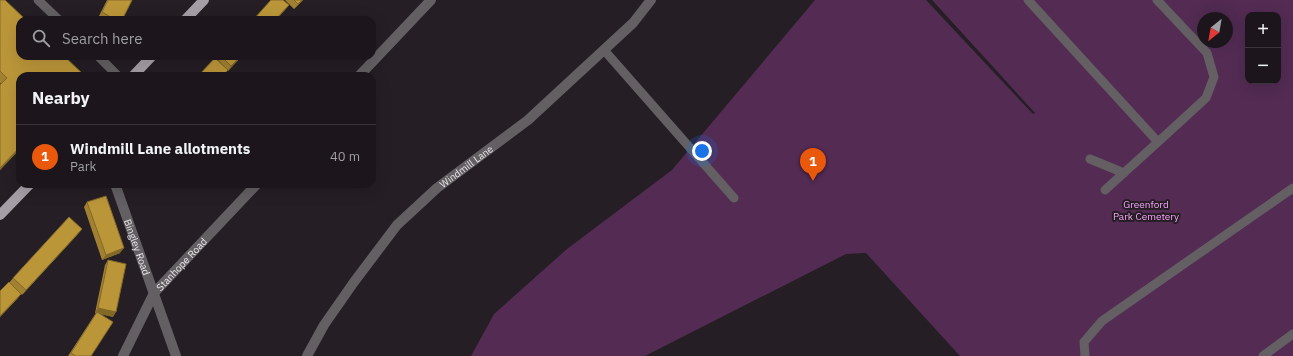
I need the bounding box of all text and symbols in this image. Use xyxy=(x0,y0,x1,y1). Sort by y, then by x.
north arrow xyxy=(1197,12,1233,48)
map controls xyxy=(1245,12,1281,84)
button: + xyxy=(1245,12,1281,48)
search box xyxy=(16,16,376,60)
icon: search xyxy=(30,27,52,49)
text: Search here xyxy=(62,29,142,48)
button: − xyxy=(1245,48,1281,84)
text: Nearby xyxy=(32,87,90,109)
text: Windmill Lane allotments xyxy=(70,139,250,158)
your location xyxy=(692,141,712,161)
street label: Windmill Lane xyxy=(437,142,496,190)
text: 1 xyxy=(41,148,49,165)
text: 40 m xyxy=(330,148,360,165)
pin: 1 xyxy=(800,148,826,181)
text: Park xyxy=(70,158,96,175)
park label: Greenford Park Cemetery xyxy=(1113,198,1179,223)
street label: Bingley Road xyxy=(121,217,153,277)
street label: Stanhope Road xyxy=(153,235,210,293)

